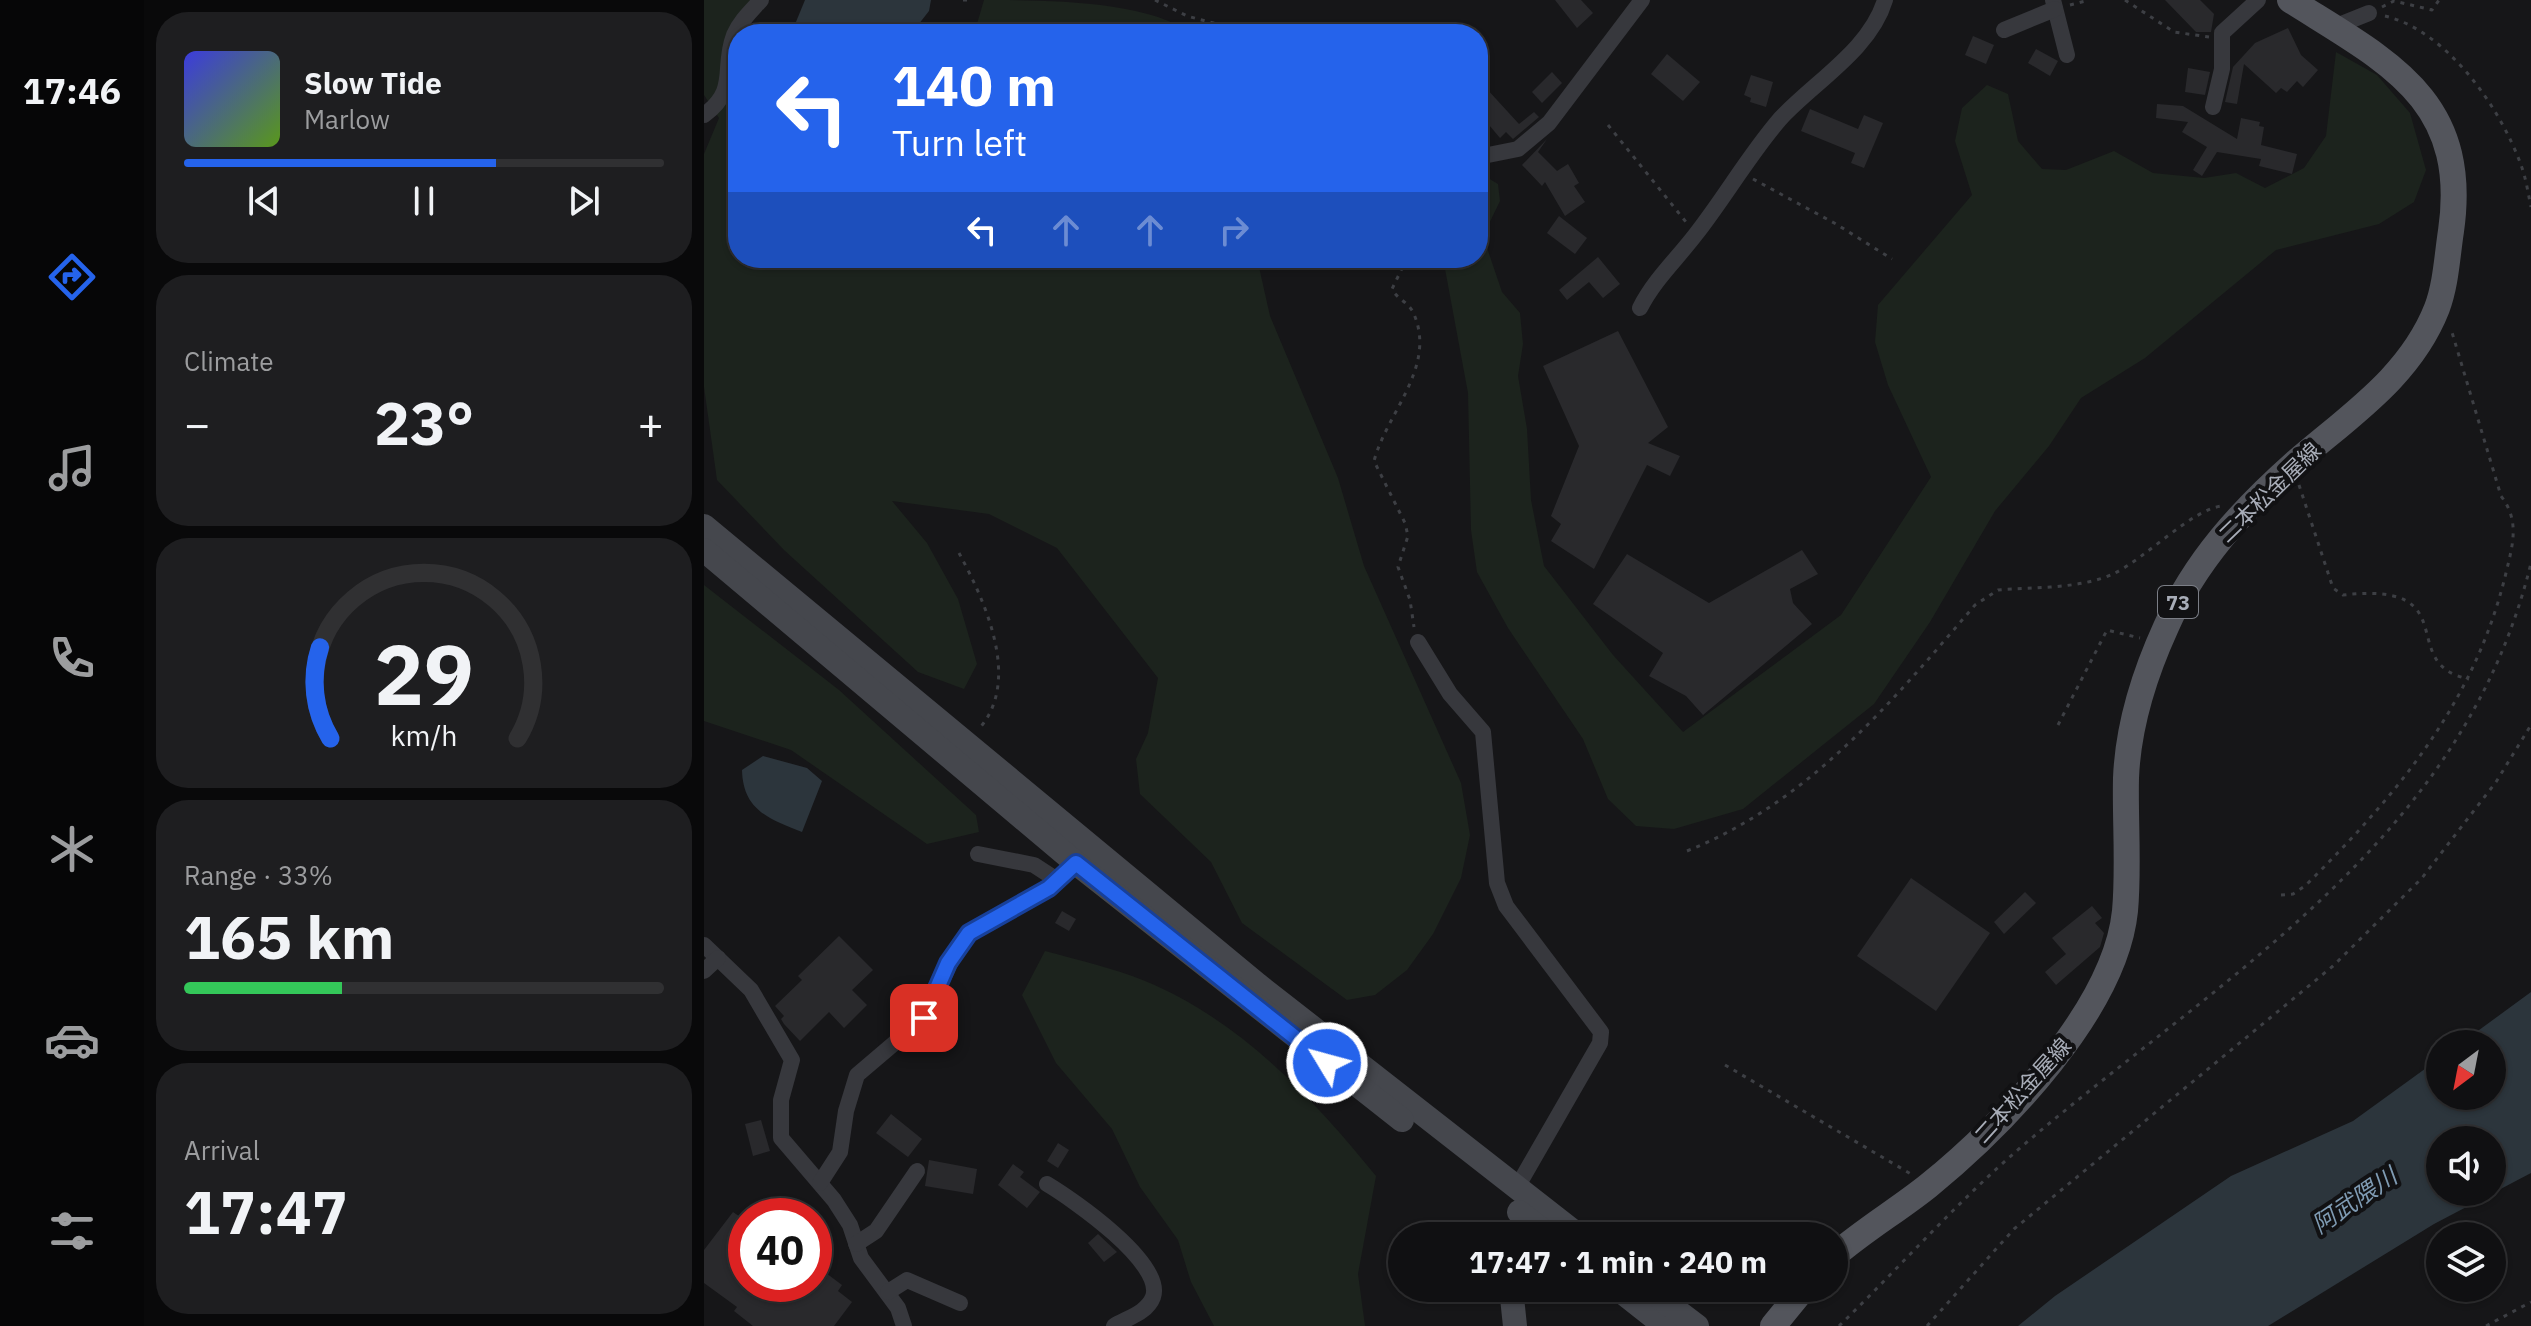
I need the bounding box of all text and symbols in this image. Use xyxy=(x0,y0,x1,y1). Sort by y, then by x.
text: 140 m xyxy=(892,49,1056,121)
icon: left xyxy=(760,56,864,160)
text: Slow Tide xyxy=(304,63,442,102)
text: 17:46 xyxy=(23,67,121,114)
text: Marlow xyxy=(304,102,390,136)
text: Turn left xyxy=(892,119,1027,166)
icon: previous xyxy=(242,179,286,223)
icon: pause xyxy=(402,179,446,223)
icon: next xyxy=(562,179,606,223)
icon: left xyxy=(960,208,1004,252)
icon: ahead xyxy=(1044,208,1088,252)
icon: ahead xyxy=(1128,208,1172,252)
icon: right xyxy=(1212,208,1256,252)
icon: directions xyxy=(44,249,100,305)
text: Climate xyxy=(184,344,274,378)
text: 23° xyxy=(374,383,474,462)
text: − xyxy=(184,395,210,452)
text: + xyxy=(638,395,664,452)
street label: 二本松金屋線 xyxy=(2211,436,2327,548)
icon: music xyxy=(44,440,100,496)
road number: 73 xyxy=(2158,586,2198,618)
text: 29 xyxy=(374,620,474,728)
icon: phone xyxy=(44,630,100,686)
text: km/h xyxy=(390,717,458,754)
icon: climate xyxy=(44,821,100,877)
text: Range · 33% xyxy=(184,858,333,892)
text: 165 km xyxy=(184,897,394,976)
pin xyxy=(890,984,958,1052)
icon: arrive xyxy=(902,996,946,1040)
icon: car xyxy=(44,1012,100,1068)
position arrow xyxy=(1285,1021,1369,1105)
north arrow xyxy=(2426,1030,2506,1110)
map controls xyxy=(2426,1030,2506,1302)
street label: 二本松金屋線 xyxy=(1967,1031,2077,1149)
button: sound xyxy=(2426,1126,2506,1206)
text: Arrival xyxy=(184,1133,260,1167)
water label: 阿武隈川 xyxy=(2305,1158,2405,1240)
text: 17:47 xyxy=(184,1172,348,1251)
speed limit sign: 40 xyxy=(728,1198,832,1302)
icon: filters xyxy=(44,1203,100,1259)
button: layers xyxy=(2426,1222,2506,1302)
text: 17:47 · 1 min · 240 m xyxy=(1469,1242,1767,1281)

